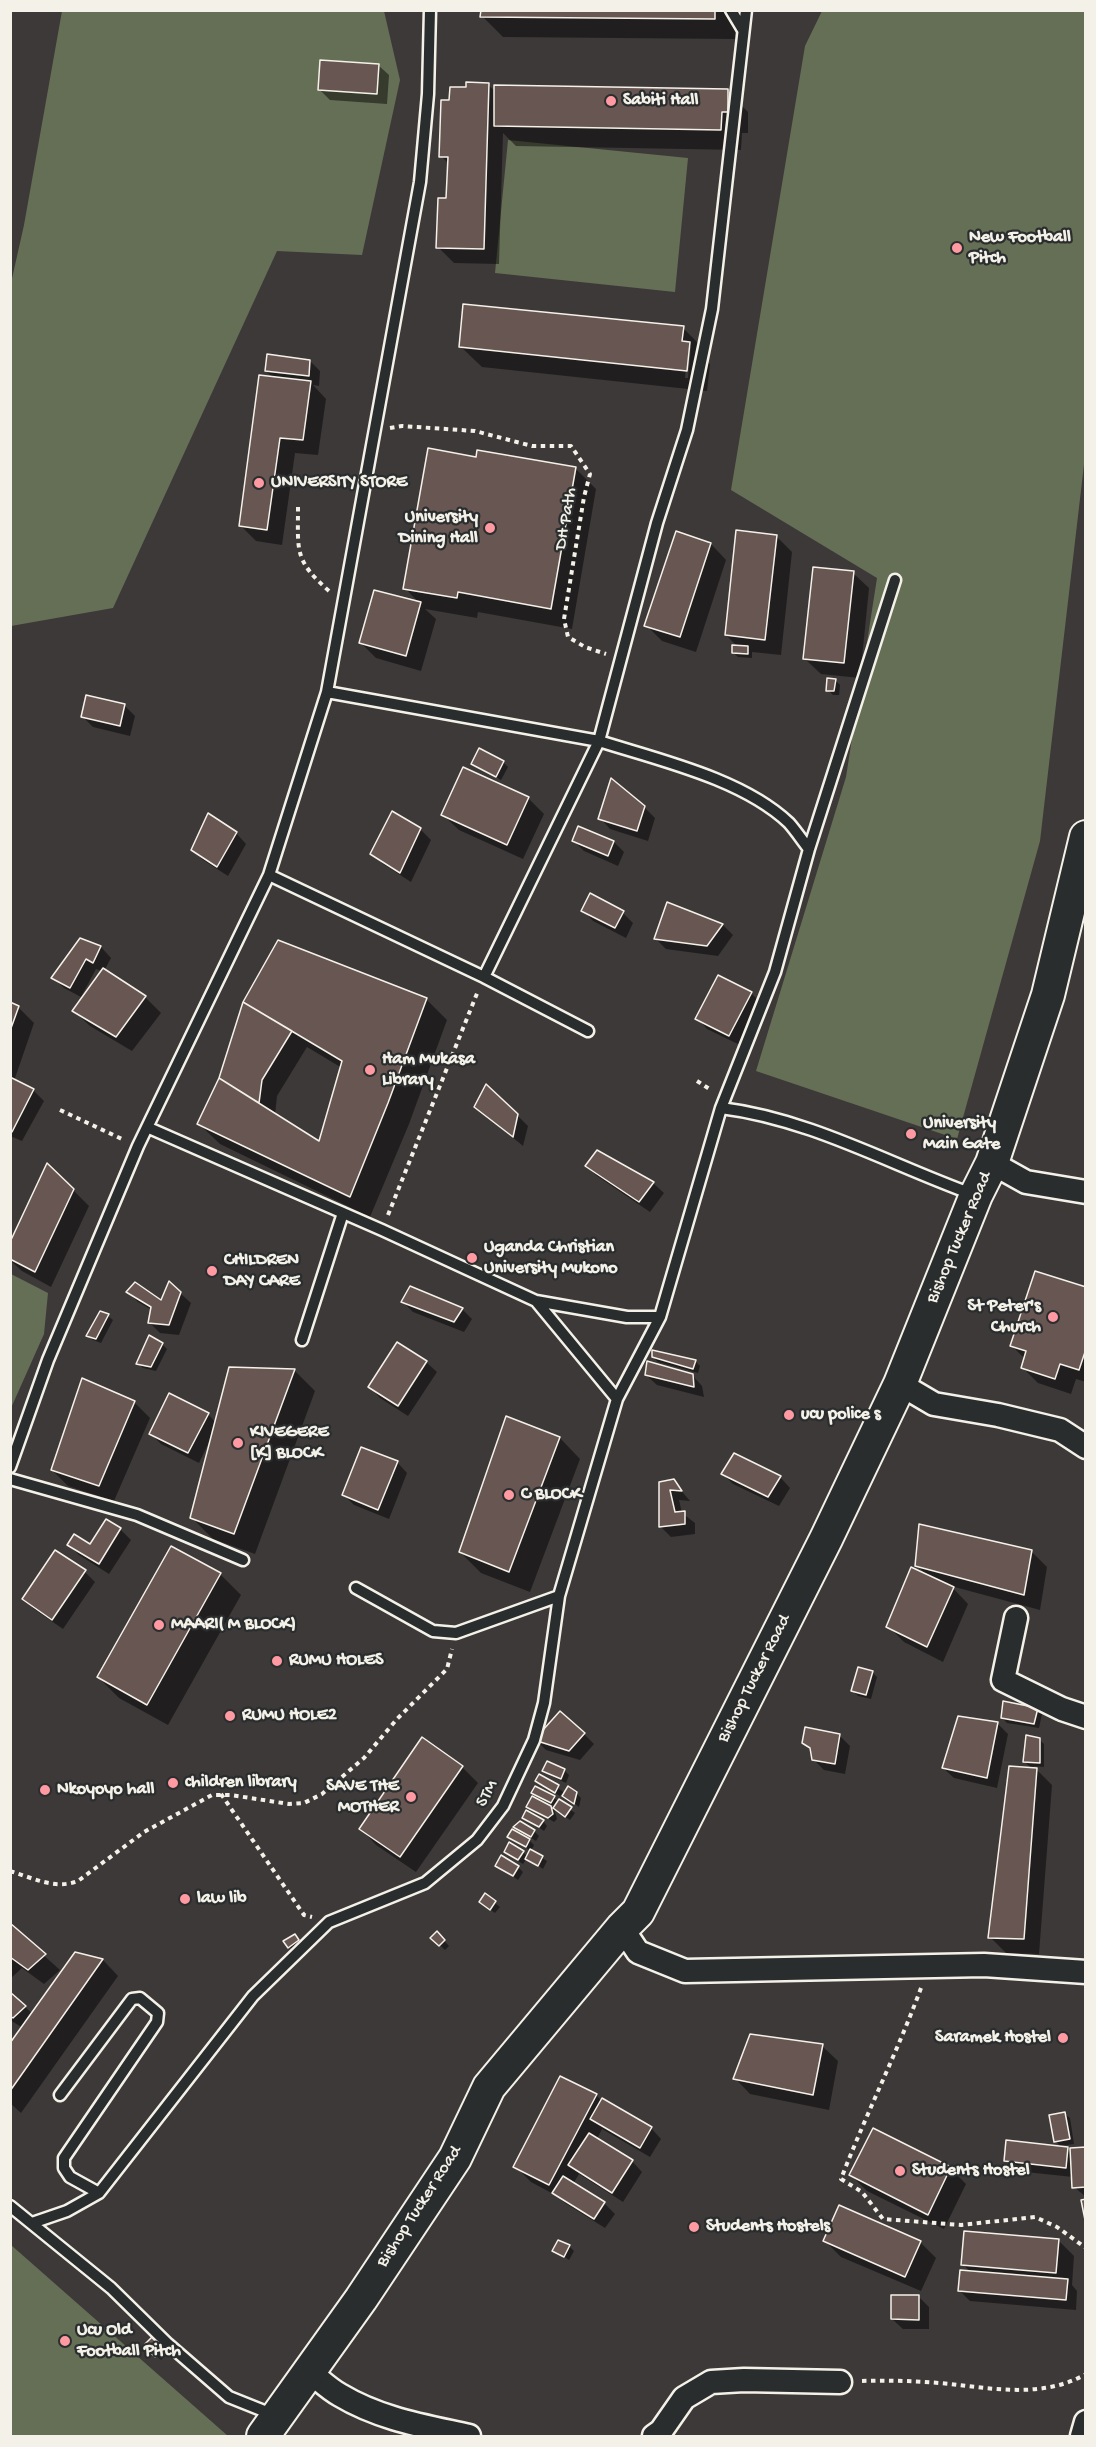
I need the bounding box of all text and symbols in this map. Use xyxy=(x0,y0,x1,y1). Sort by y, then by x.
place label: Sabiti Hall xyxy=(623,90,698,112)
marker: Sabiti Hall xyxy=(604,94,618,108)
place label: New Football Pitch xyxy=(969,227,1071,270)
marker: New Football Pitch xyxy=(950,241,964,255)
place label: UNIVERSITY STORE xyxy=(271,472,407,494)
marker: UNIVERSITY STORE xyxy=(252,476,266,490)
street label: DH Path xyxy=(551,486,583,552)
place label: University Dining Hall xyxy=(399,507,478,550)
marker: University Dining Hall xyxy=(483,521,497,535)
place label: Ham Mukasa Library xyxy=(382,1049,475,1092)
marker: Ham Mukasa Library xyxy=(363,1063,377,1077)
place label: University Main Gate xyxy=(923,1113,1000,1156)
marker: University Main Gate xyxy=(904,1127,918,1141)
street label: Bishop Tucker Road xyxy=(923,1169,997,1307)
place label: Uganda Christian University Mukono xyxy=(484,1237,618,1280)
place label: CHILDREN DAY CARE xyxy=(224,1250,300,1292)
marker: Uganda Christian University Mukono xyxy=(465,1251,479,1265)
marker: CHILDREN DAY CARE xyxy=(205,1264,219,1278)
place label: St Peter's Church xyxy=(968,1296,1041,1338)
marker: St Peter's Church xyxy=(1046,1310,1060,1324)
place label: ucu police s xyxy=(801,1404,881,1426)
marker: ucu police s xyxy=(782,1408,796,1422)
place label: KIVEGERE [K] BLOCK xyxy=(250,1422,329,1464)
marker: KIVEGERE [K] BLOCK xyxy=(231,1436,245,1450)
place label: C BLOCK xyxy=(521,1484,581,1506)
marker: C BLOCK xyxy=(502,1488,516,1502)
street label: Bishop Tucker Road xyxy=(713,1611,797,1747)
place label: MAARI( M BLOCK) xyxy=(171,1614,296,1636)
marker: MAARI( M BLOCK) xyxy=(152,1618,166,1632)
place label: RUMU HOLES xyxy=(289,1650,383,1672)
marker: RUMU HOLES xyxy=(270,1654,284,1668)
place label: RUMU HOLE2 xyxy=(242,1705,337,1727)
marker: RUMU HOLE2 xyxy=(223,1709,237,1723)
place label: children library xyxy=(185,1772,297,1794)
marker: children library xyxy=(166,1776,180,1790)
place label: SAVE THE MOTHER xyxy=(326,1776,399,1818)
street label: STM xyxy=(472,1777,504,1811)
place label: Nkoyoyo hall xyxy=(57,1779,154,1801)
marker: Nkoyoyo hall xyxy=(38,1783,52,1797)
marker: SAVE THE MOTHER xyxy=(404,1790,418,1804)
place label: law lib xyxy=(197,1888,247,1910)
marker: law lib xyxy=(178,1892,192,1906)
place label: Saramek Hostel xyxy=(935,2027,1051,2049)
marker: Saramek Hostel xyxy=(1056,2031,1070,2045)
street label: Bishop Tucker Road xyxy=(373,2142,467,2272)
place label: Students Hostel xyxy=(912,2160,1030,2182)
marker: Students Hostel xyxy=(893,2164,907,2178)
place label: Students Hostels xyxy=(706,2216,830,2238)
marker: Students Hostels xyxy=(687,2220,701,2234)
place label: Ucu Old Football Pitch xyxy=(77,2320,181,2362)
marker: Ucu Old Football Pitch xyxy=(58,2334,72,2348)

